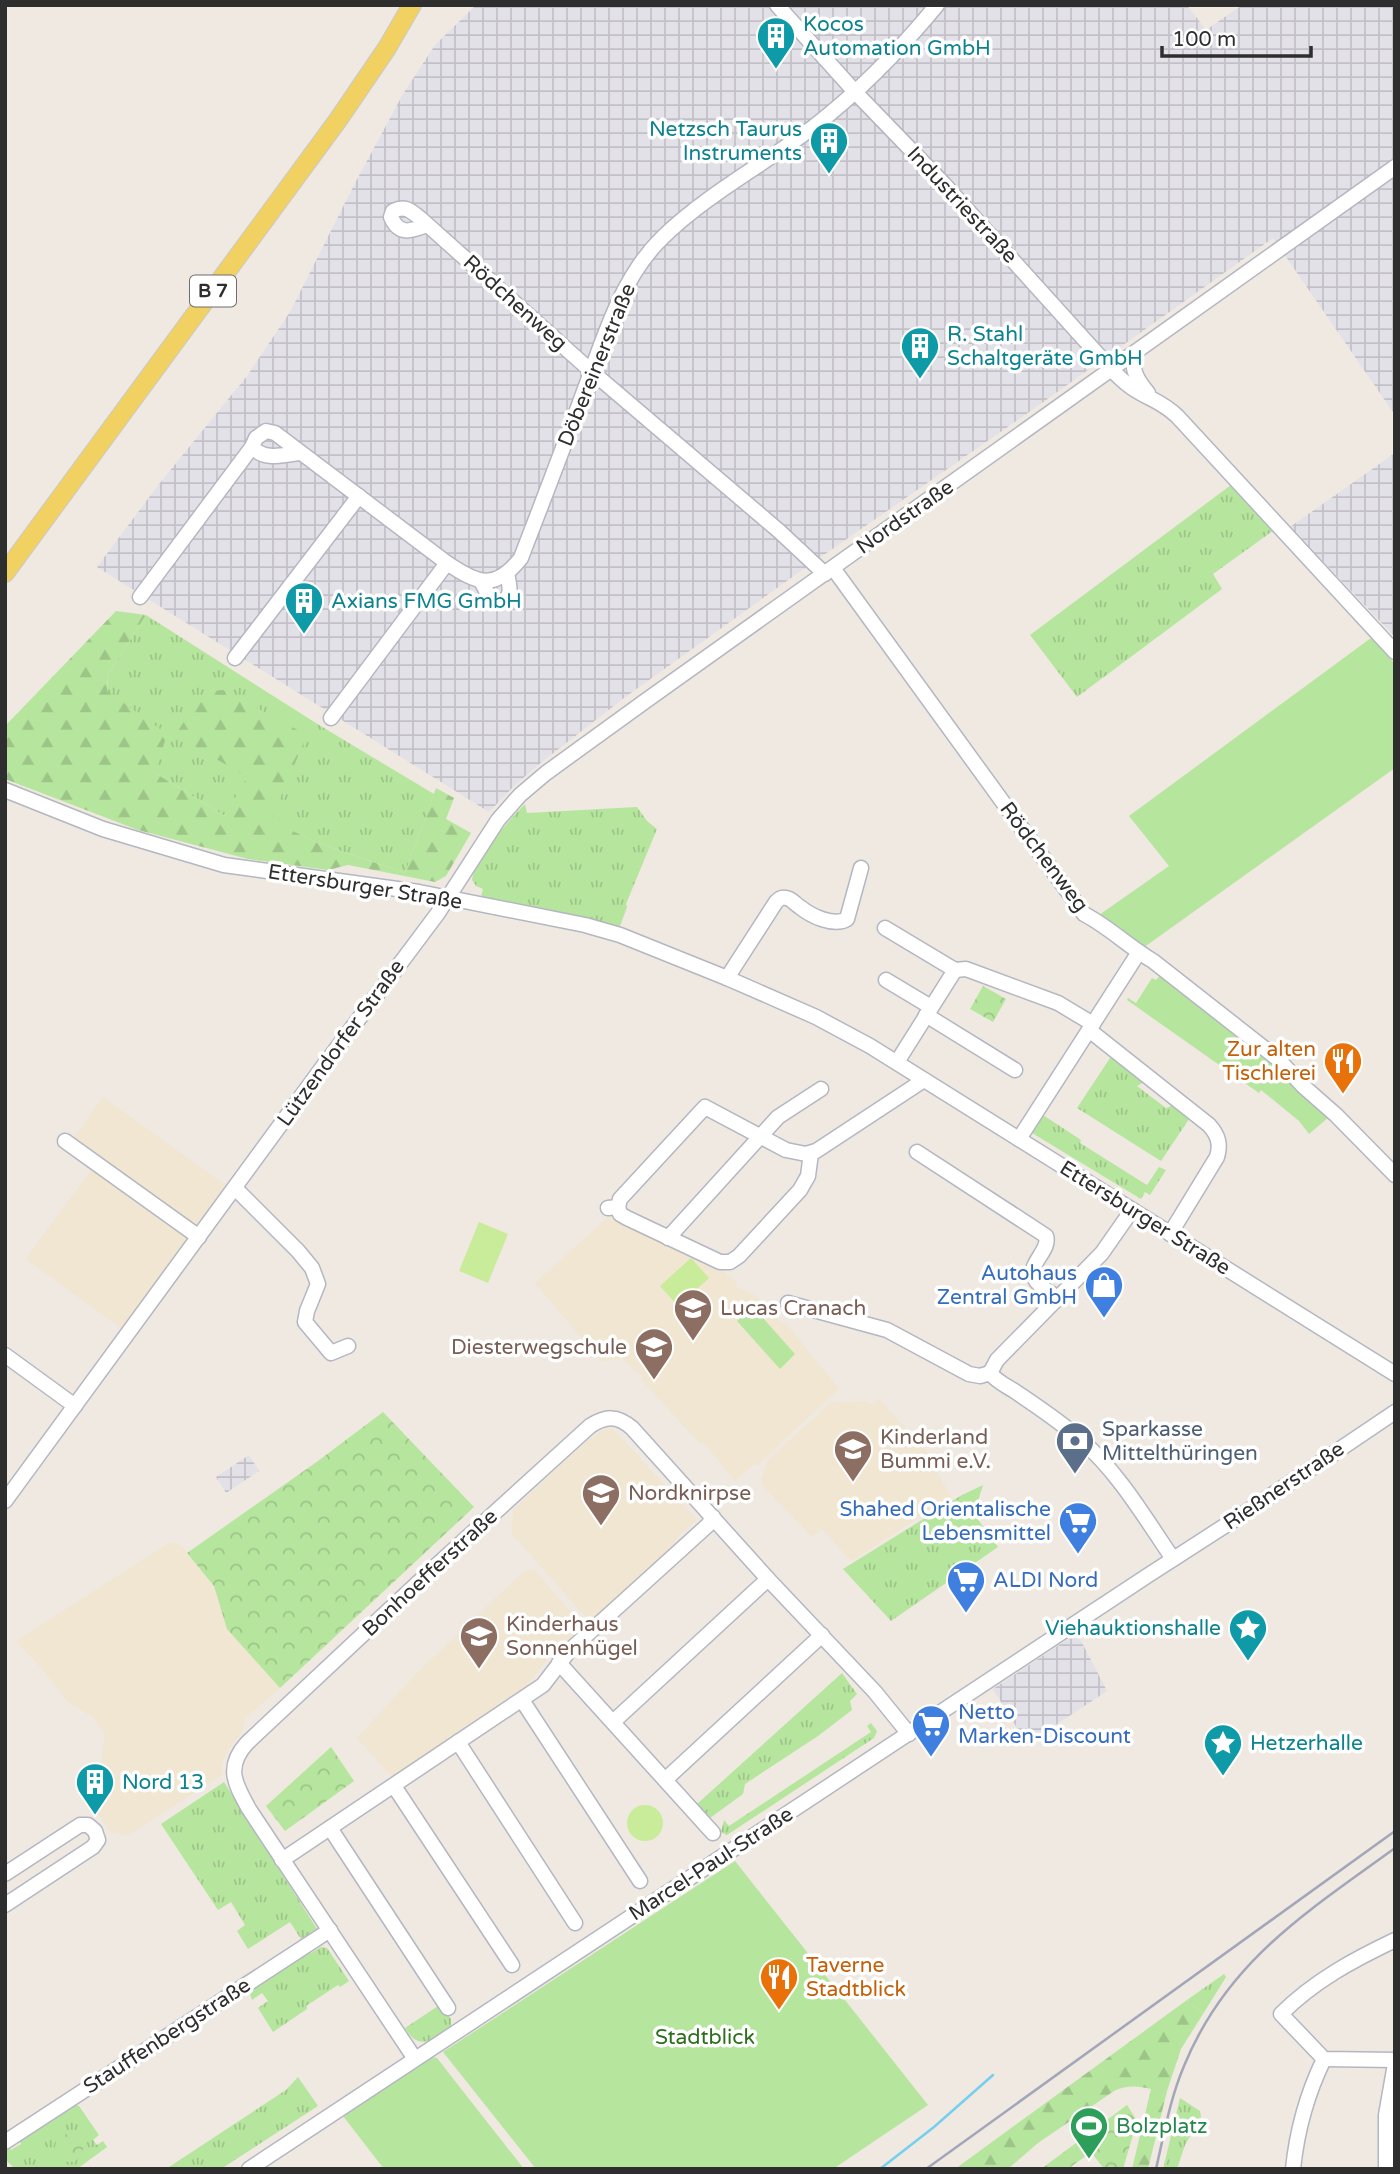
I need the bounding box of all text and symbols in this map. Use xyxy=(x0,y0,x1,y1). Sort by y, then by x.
place label: Kocos Automation GmbH xyxy=(803,12,991,61)
scale bar xyxy=(1162,14,1311,58)
building icon: Kocos Automation GmbH xyxy=(755,15,797,70)
text: 100 m xyxy=(1172,27,1236,52)
place label: Netzsch Taurus Instruments xyxy=(649,117,802,166)
building icon: Netzsch Taurus Instruments xyxy=(808,120,850,175)
street label: Industriestraße xyxy=(902,142,1022,269)
street label: Rödchenweg xyxy=(458,250,572,356)
road number: B 7 xyxy=(190,276,236,306)
street label: Döbereinerstraße xyxy=(553,280,641,450)
place label: R. Stahl Schaltgeräte GmbH xyxy=(947,322,1143,371)
building icon: R. Stahl Schaltgeräte GmbH xyxy=(899,325,941,380)
street label: Nordstraße xyxy=(852,474,958,560)
building icon: Axians FMG GmbH xyxy=(283,580,325,635)
place label: Axians FMG GmbH xyxy=(331,589,522,614)
street label: Rödchenweg xyxy=(995,797,1093,917)
street label: Ettersburger Straße xyxy=(266,859,464,915)
street label: Lützendorfer Straße xyxy=(272,955,410,1131)
place label: Zur alten Tischlerei xyxy=(1222,1037,1316,1086)
restaurant icon: Zur alten Tischlerei xyxy=(1322,1040,1364,1095)
street label: Ettersburger Straße xyxy=(1055,1155,1235,1281)
place label: Autohaus Zentral GmbH xyxy=(937,1261,1077,1310)
shop icon: Autohaus Zentral GmbH xyxy=(1083,1264,1125,1319)
school or university icon: Lucas Cranach xyxy=(672,1287,714,1342)
place label: Lucas Cranach xyxy=(720,1296,866,1321)
school or university icon: Diesterwegschule xyxy=(633,1326,675,1381)
place label: Diesterwegschule xyxy=(451,1335,627,1360)
place label: Sparkasse Mittelthüringen xyxy=(1102,1417,1258,1466)
bank icon: Sparkasse Mittelthüringen xyxy=(1054,1420,1096,1475)
place label: Kinderland Bummi e.V. xyxy=(880,1425,991,1474)
school or university icon: Kinderland Bummi e.V. xyxy=(832,1428,874,1483)
street label: Rießnerstraße xyxy=(1219,1436,1349,1536)
school or university icon: Nordknirpse xyxy=(580,1472,622,1527)
place label: Nordknirpse xyxy=(628,1481,751,1506)
place label: Shahed Orientalische Lebensmittel xyxy=(839,1497,1051,1546)
supermarket icon: Shahed Orientalische Lebensmittel xyxy=(1057,1500,1099,1555)
street label: Bonhoefferstraße xyxy=(357,1504,503,1642)
supermarket icon: ALDI Nord xyxy=(945,1559,987,1614)
place label: ALDI Nord xyxy=(993,1568,1098,1593)
place icon: Viehauktionshalle xyxy=(1227,1607,1269,1662)
place label: Kinderhaus Sonnenhügel xyxy=(506,1612,638,1661)
school or university icon: Kinderhaus Sonnenhügel xyxy=(458,1615,500,1670)
place label: Viehauktionshalle xyxy=(1045,1616,1221,1641)
place label: Netto Marken-Discount xyxy=(958,1700,1131,1749)
supermarket icon: Netto Marken-Discount xyxy=(910,1703,952,1758)
place icon: Hetzerhalle xyxy=(1202,1722,1244,1777)
place label: Hetzerhalle xyxy=(1250,1731,1363,1756)
building icon: Nord 13 xyxy=(74,1761,116,1816)
place label: Nord 13 xyxy=(122,1770,204,1795)
street label: Marcel-Paul-Straße xyxy=(624,1802,798,1926)
place label: Taverne Stadtblick xyxy=(806,1953,906,2002)
restaurant icon: Taverne Stadtblick xyxy=(758,1956,800,2011)
street label: Stauffenbergstraße xyxy=(79,1973,255,2099)
park label: Stadtblick xyxy=(655,2025,755,2050)
sports icon: Bolzplatz xyxy=(1068,2105,1110,2160)
place label: Bolzplatz xyxy=(1116,2114,1207,2139)

